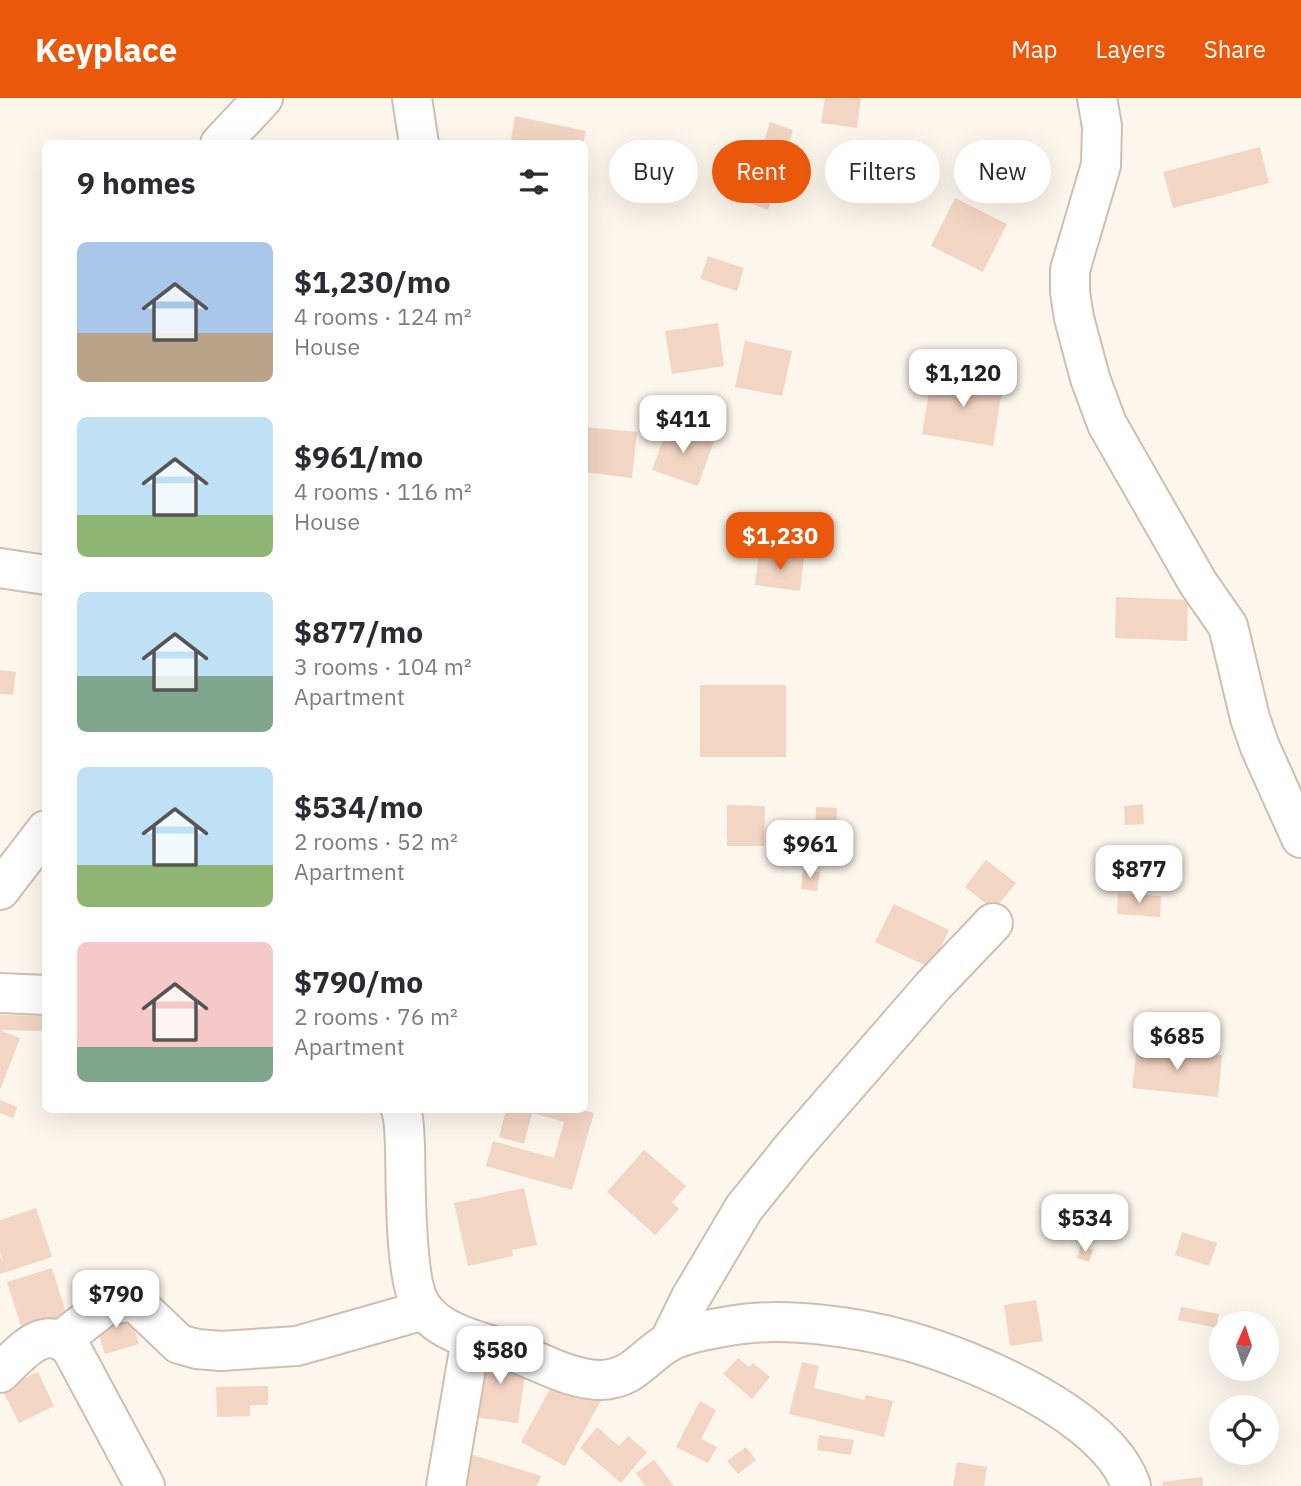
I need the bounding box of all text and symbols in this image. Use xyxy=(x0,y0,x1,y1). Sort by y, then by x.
text: Keyplace xyxy=(35,28,177,71)
text: Map xyxy=(1011,33,1058,65)
text: Layers xyxy=(1096,33,1166,65)
text: Share xyxy=(1204,33,1266,65)
chip: Buy xyxy=(609,140,698,203)
chip: Rent xyxy=(712,140,811,203)
chip: Filters xyxy=(825,140,940,203)
chip: New xyxy=(954,140,1051,203)
text: 9 homes xyxy=(77,163,196,202)
icon: filters xyxy=(515,163,553,201)
text: $1,230/mo xyxy=(294,262,451,301)
icon: home xyxy=(133,270,217,354)
text: 4 rooms · 124 m² xyxy=(294,301,472,331)
text: House xyxy=(294,331,360,361)
pin: $1,120 xyxy=(906,350,1020,409)
text: $1,120 xyxy=(925,357,1001,387)
pin: $411 xyxy=(642,396,724,455)
text: $411 xyxy=(655,403,711,433)
text: $961/mo xyxy=(294,437,423,476)
icon: home xyxy=(133,445,217,529)
text: 4 rooms · 116 m² xyxy=(294,476,472,506)
text: House xyxy=(294,506,360,536)
pin: $1,230 xyxy=(723,512,837,572)
text: $1,230 xyxy=(742,520,818,550)
text: $877/mo xyxy=(294,612,423,651)
icon: home xyxy=(133,620,217,704)
text: 3 rooms · 104 m² xyxy=(294,651,472,681)
text: Apartment xyxy=(294,681,405,711)
text: $534/mo xyxy=(294,787,423,826)
icon: home xyxy=(133,795,217,879)
pin: $961 xyxy=(769,820,851,880)
text: 2 rooms · 52 m² xyxy=(294,826,458,856)
text: $961 xyxy=(782,828,838,858)
pin: $877 xyxy=(1098,846,1180,905)
text: $877 xyxy=(1111,853,1167,883)
text: Apartment xyxy=(294,856,405,886)
text: $790/mo xyxy=(294,962,423,1001)
icon: home xyxy=(133,970,217,1054)
text: 2 rooms · 76 m² xyxy=(294,1001,458,1031)
pin: $685 xyxy=(1136,1012,1218,1072)
text: $685 xyxy=(1149,1020,1205,1050)
text: Apartment xyxy=(294,1031,405,1061)
pin: $534 xyxy=(1044,1194,1126,1254)
text: $534 xyxy=(1057,1202,1113,1232)
pin: $790 xyxy=(75,1270,157,1330)
text: $790 xyxy=(88,1278,144,1308)
north arrow xyxy=(1209,1311,1279,1381)
map controls xyxy=(1209,1311,1279,1465)
pin: $580 xyxy=(459,1326,541,1386)
text: $580 xyxy=(472,1334,528,1364)
button: locate xyxy=(1209,1395,1279,1465)

